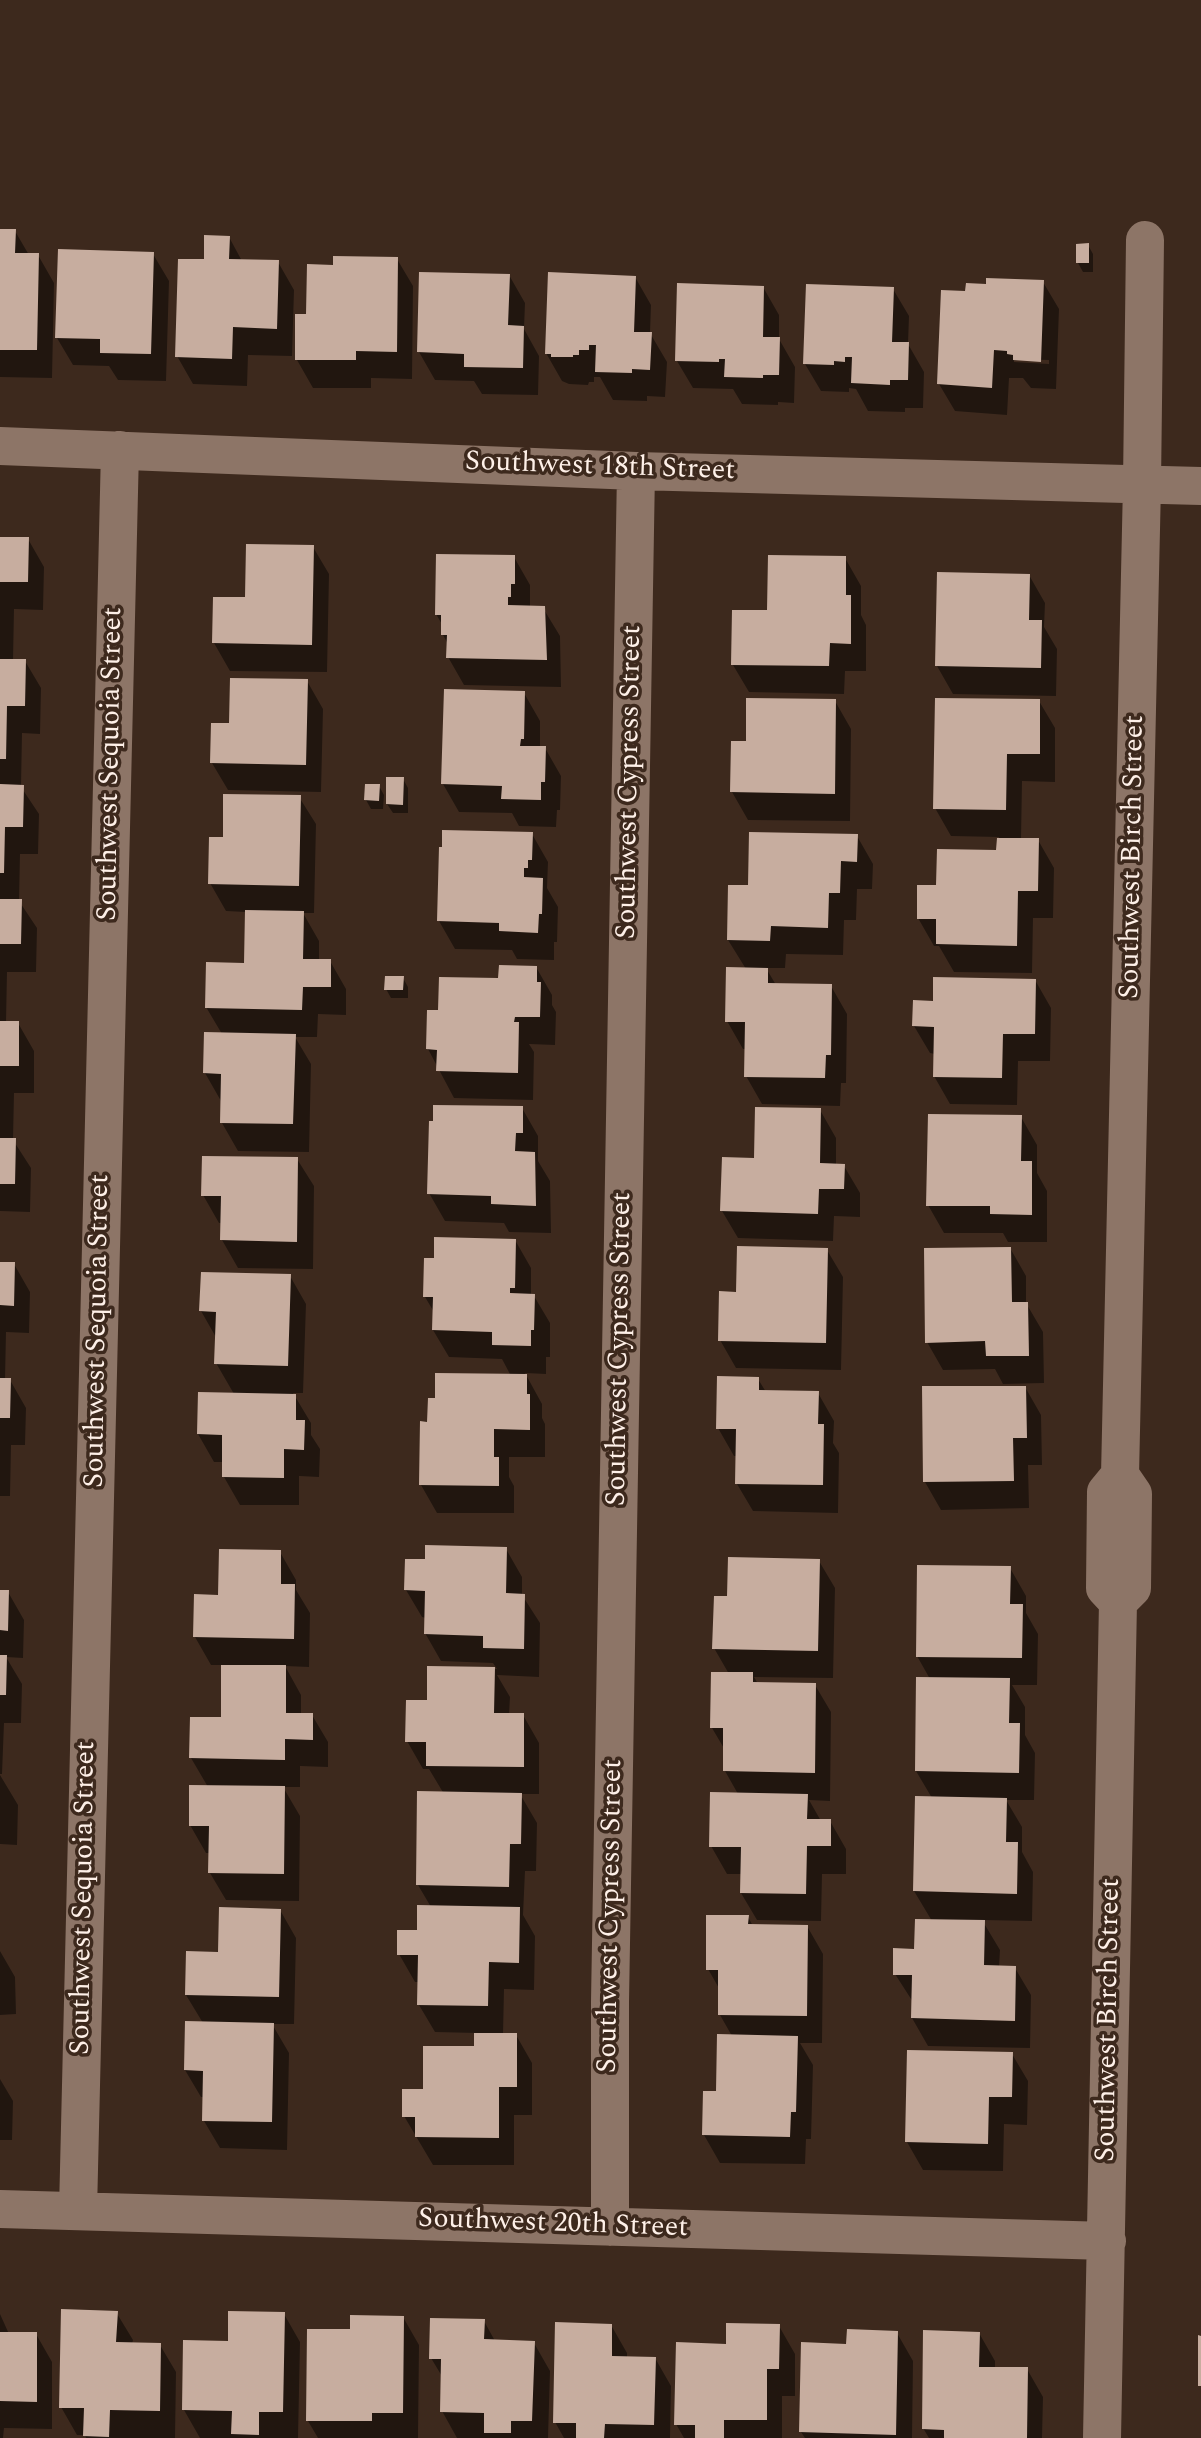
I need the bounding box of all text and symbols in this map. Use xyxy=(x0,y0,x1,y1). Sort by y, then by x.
street label: Southwest 18th Street xyxy=(464,446,736,490)
street label: Southwest Sequoia Street xyxy=(92,607,132,921)
street label: Southwest Cypress Street xyxy=(611,625,651,939)
street label: Southwest Birch Street xyxy=(1115,715,1153,999)
street label: Southwest Sequoia Street xyxy=(79,1174,119,1488)
street label: Southwest Cypress Street xyxy=(601,1192,641,1506)
street label: Southwest Sequoia Street xyxy=(65,1741,105,2055)
street label: Southwest Cypress Street xyxy=(592,1759,632,2073)
street label: Southwest Birch Street xyxy=(1091,1878,1129,2162)
street label: Southwest 20th Street xyxy=(417,2203,689,2247)

